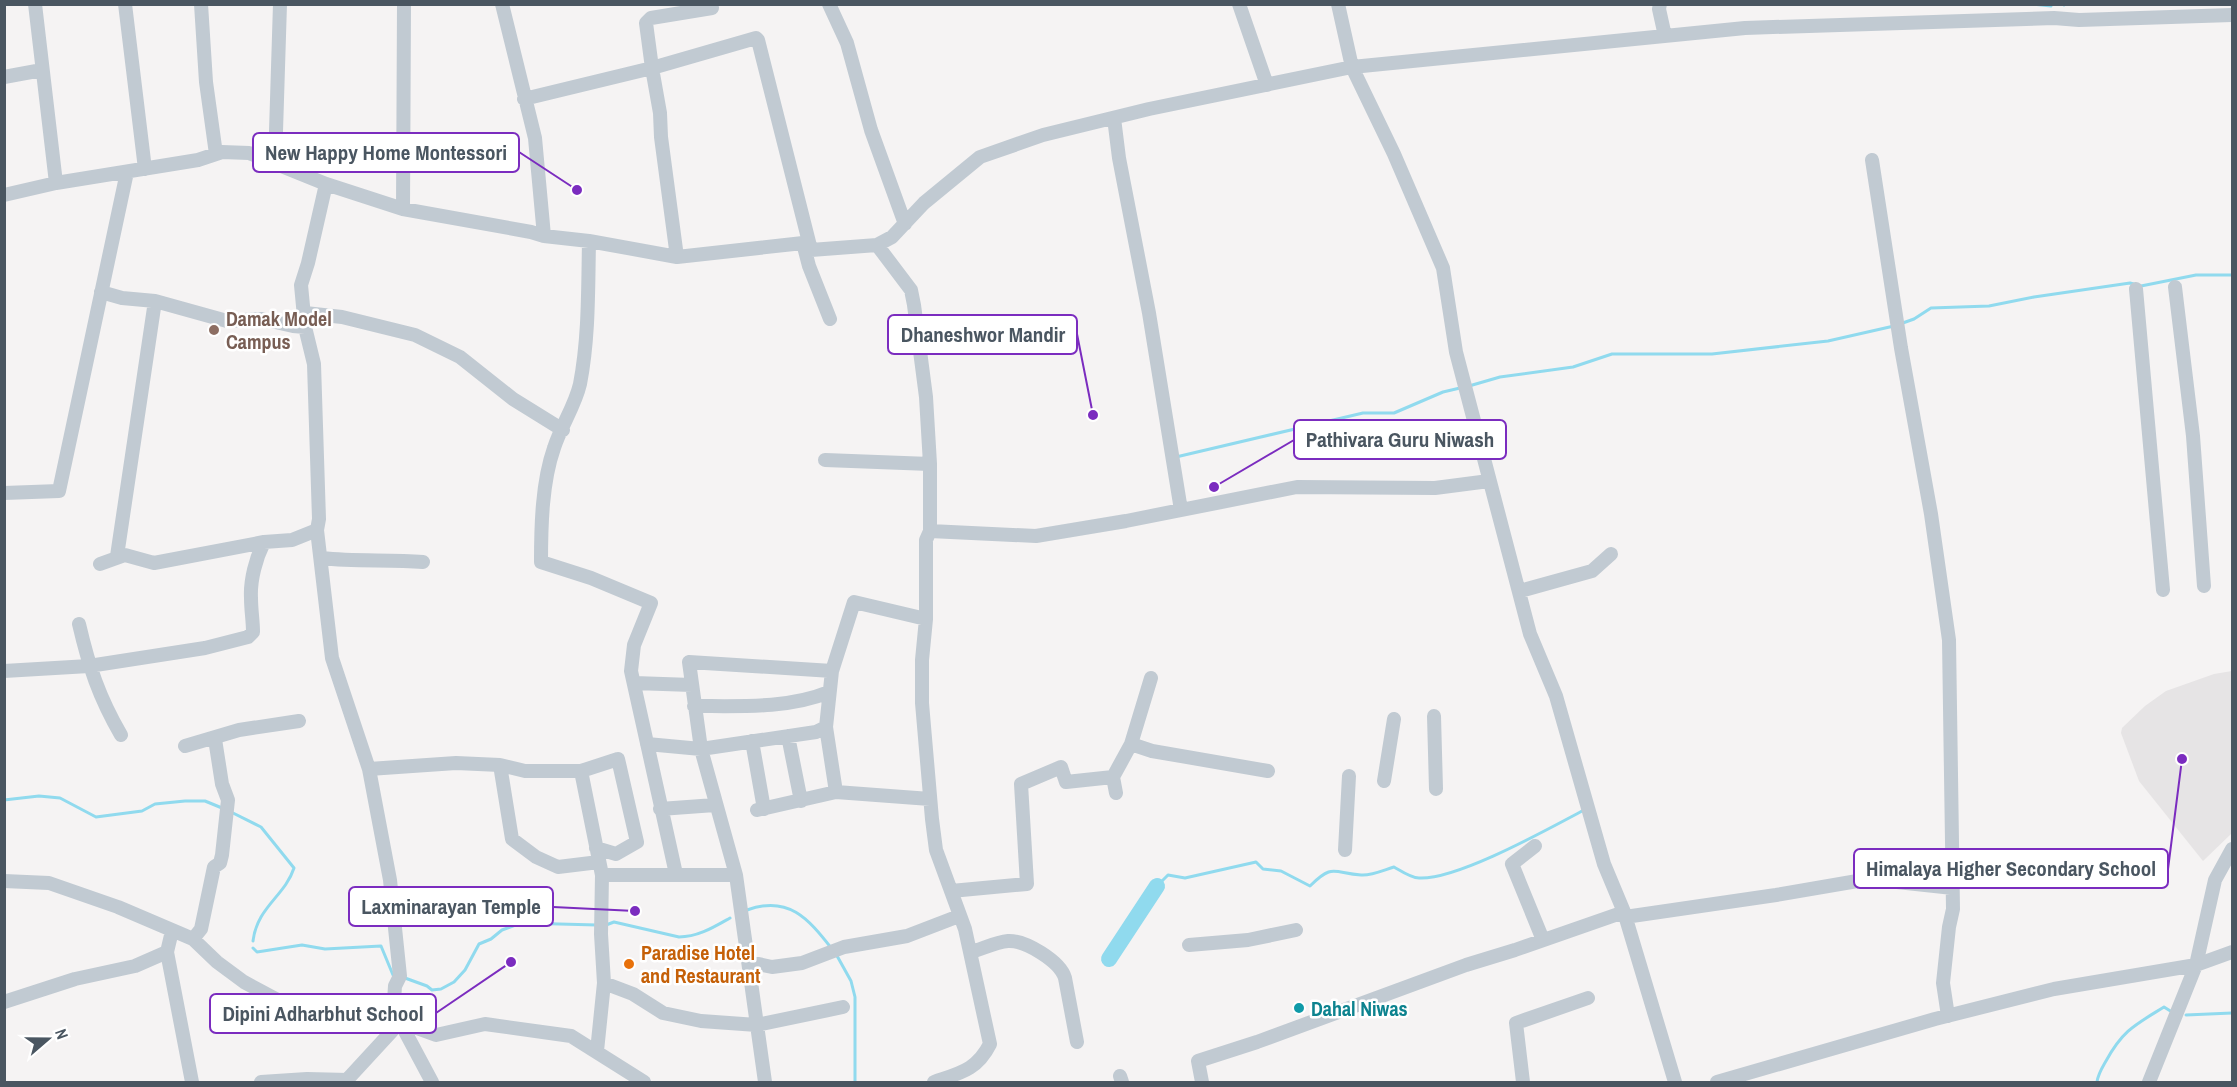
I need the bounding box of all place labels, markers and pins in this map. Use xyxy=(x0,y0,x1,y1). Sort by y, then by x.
callout: New Happy Home Montessori xyxy=(253,133,519,172)
place label: Damak Model Campus xyxy=(226,305,332,355)
callout: Dhaneshwor Mandir xyxy=(888,315,1077,354)
marker: Damak Model Campus xyxy=(207,323,221,337)
callout: Pathivara Guru Niwash xyxy=(1294,420,1506,459)
callout: Himalaya Higher Secondary School xyxy=(1854,849,2168,888)
callout: Laxminarayan Temple xyxy=(349,887,553,926)
place label: Paradise Hotel and Restaurant xyxy=(641,939,761,989)
marker: Paradise Hotel and Restaurant xyxy=(622,957,636,971)
callout: Dipini Adharbhut School xyxy=(210,994,436,1033)
place label: Dahal Niwas xyxy=(1311,995,1408,1022)
marker: Dahal Niwas xyxy=(1292,1001,1306,1015)

